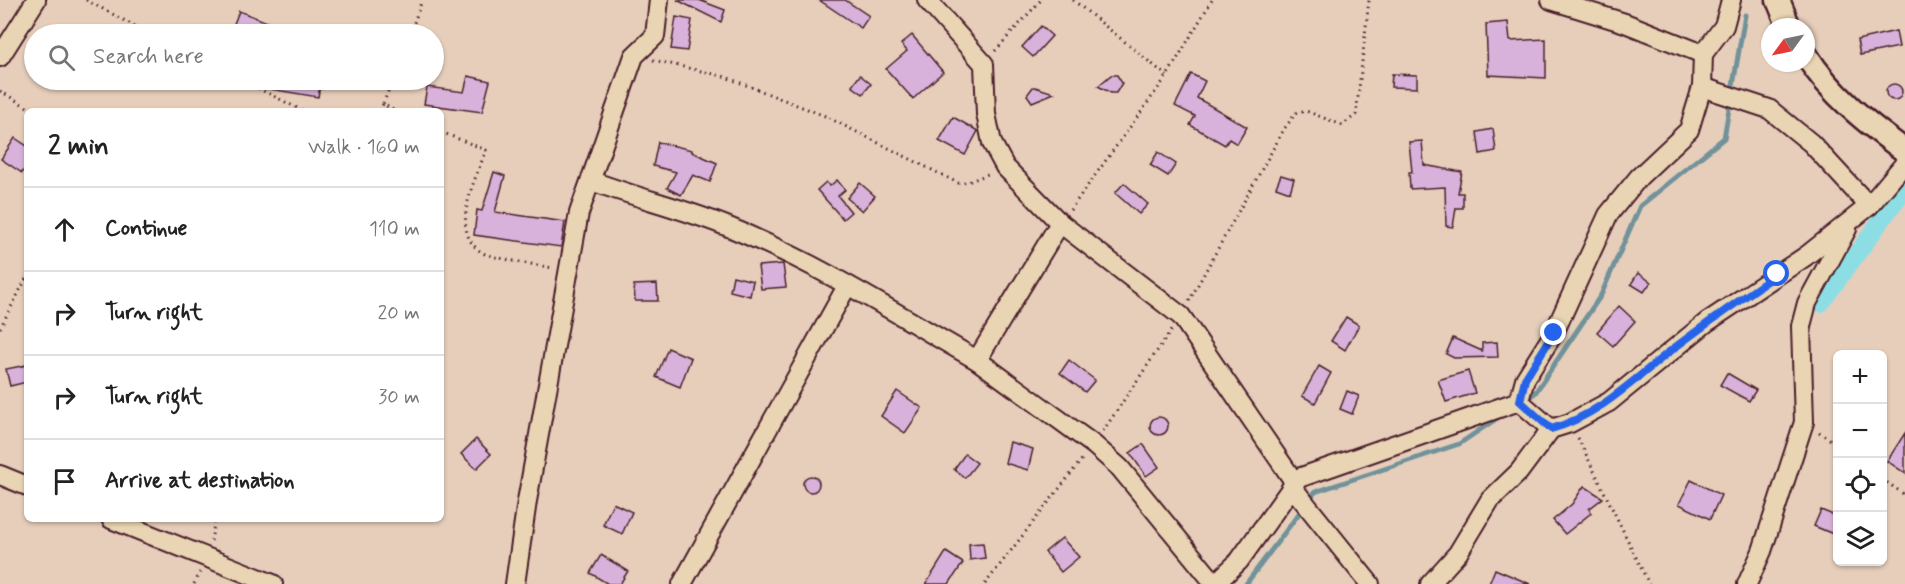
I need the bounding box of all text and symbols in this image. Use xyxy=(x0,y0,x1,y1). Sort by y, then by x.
north arrow xyxy=(1761,18,1815,72)
search box xyxy=(24,24,444,90)
icon: search xyxy=(45,41,78,74)
text: Search here xyxy=(93,43,204,71)
text: 2 min xyxy=(48,130,109,164)
text: Walk · 160 m xyxy=(308,134,420,161)
icon: ahead xyxy=(48,213,81,246)
text: Continue xyxy=(105,215,187,243)
text: 110 m xyxy=(369,216,420,243)
route start xyxy=(1763,260,1789,286)
icon: right xyxy=(48,297,81,330)
text: Turn right xyxy=(105,299,203,327)
text: 20 m xyxy=(377,300,420,327)
route end xyxy=(1540,319,1566,345)
map controls xyxy=(1833,350,1887,566)
button: + xyxy=(1833,350,1887,404)
icon: right xyxy=(48,381,81,414)
text: Turn right xyxy=(105,383,203,411)
text: 30 m xyxy=(378,384,420,411)
button: − xyxy=(1833,404,1887,458)
button: locate xyxy=(1833,458,1887,512)
icon: arrive xyxy=(48,465,81,498)
text: Arrive at destination xyxy=(105,467,295,495)
button: layers xyxy=(1833,512,1887,566)

